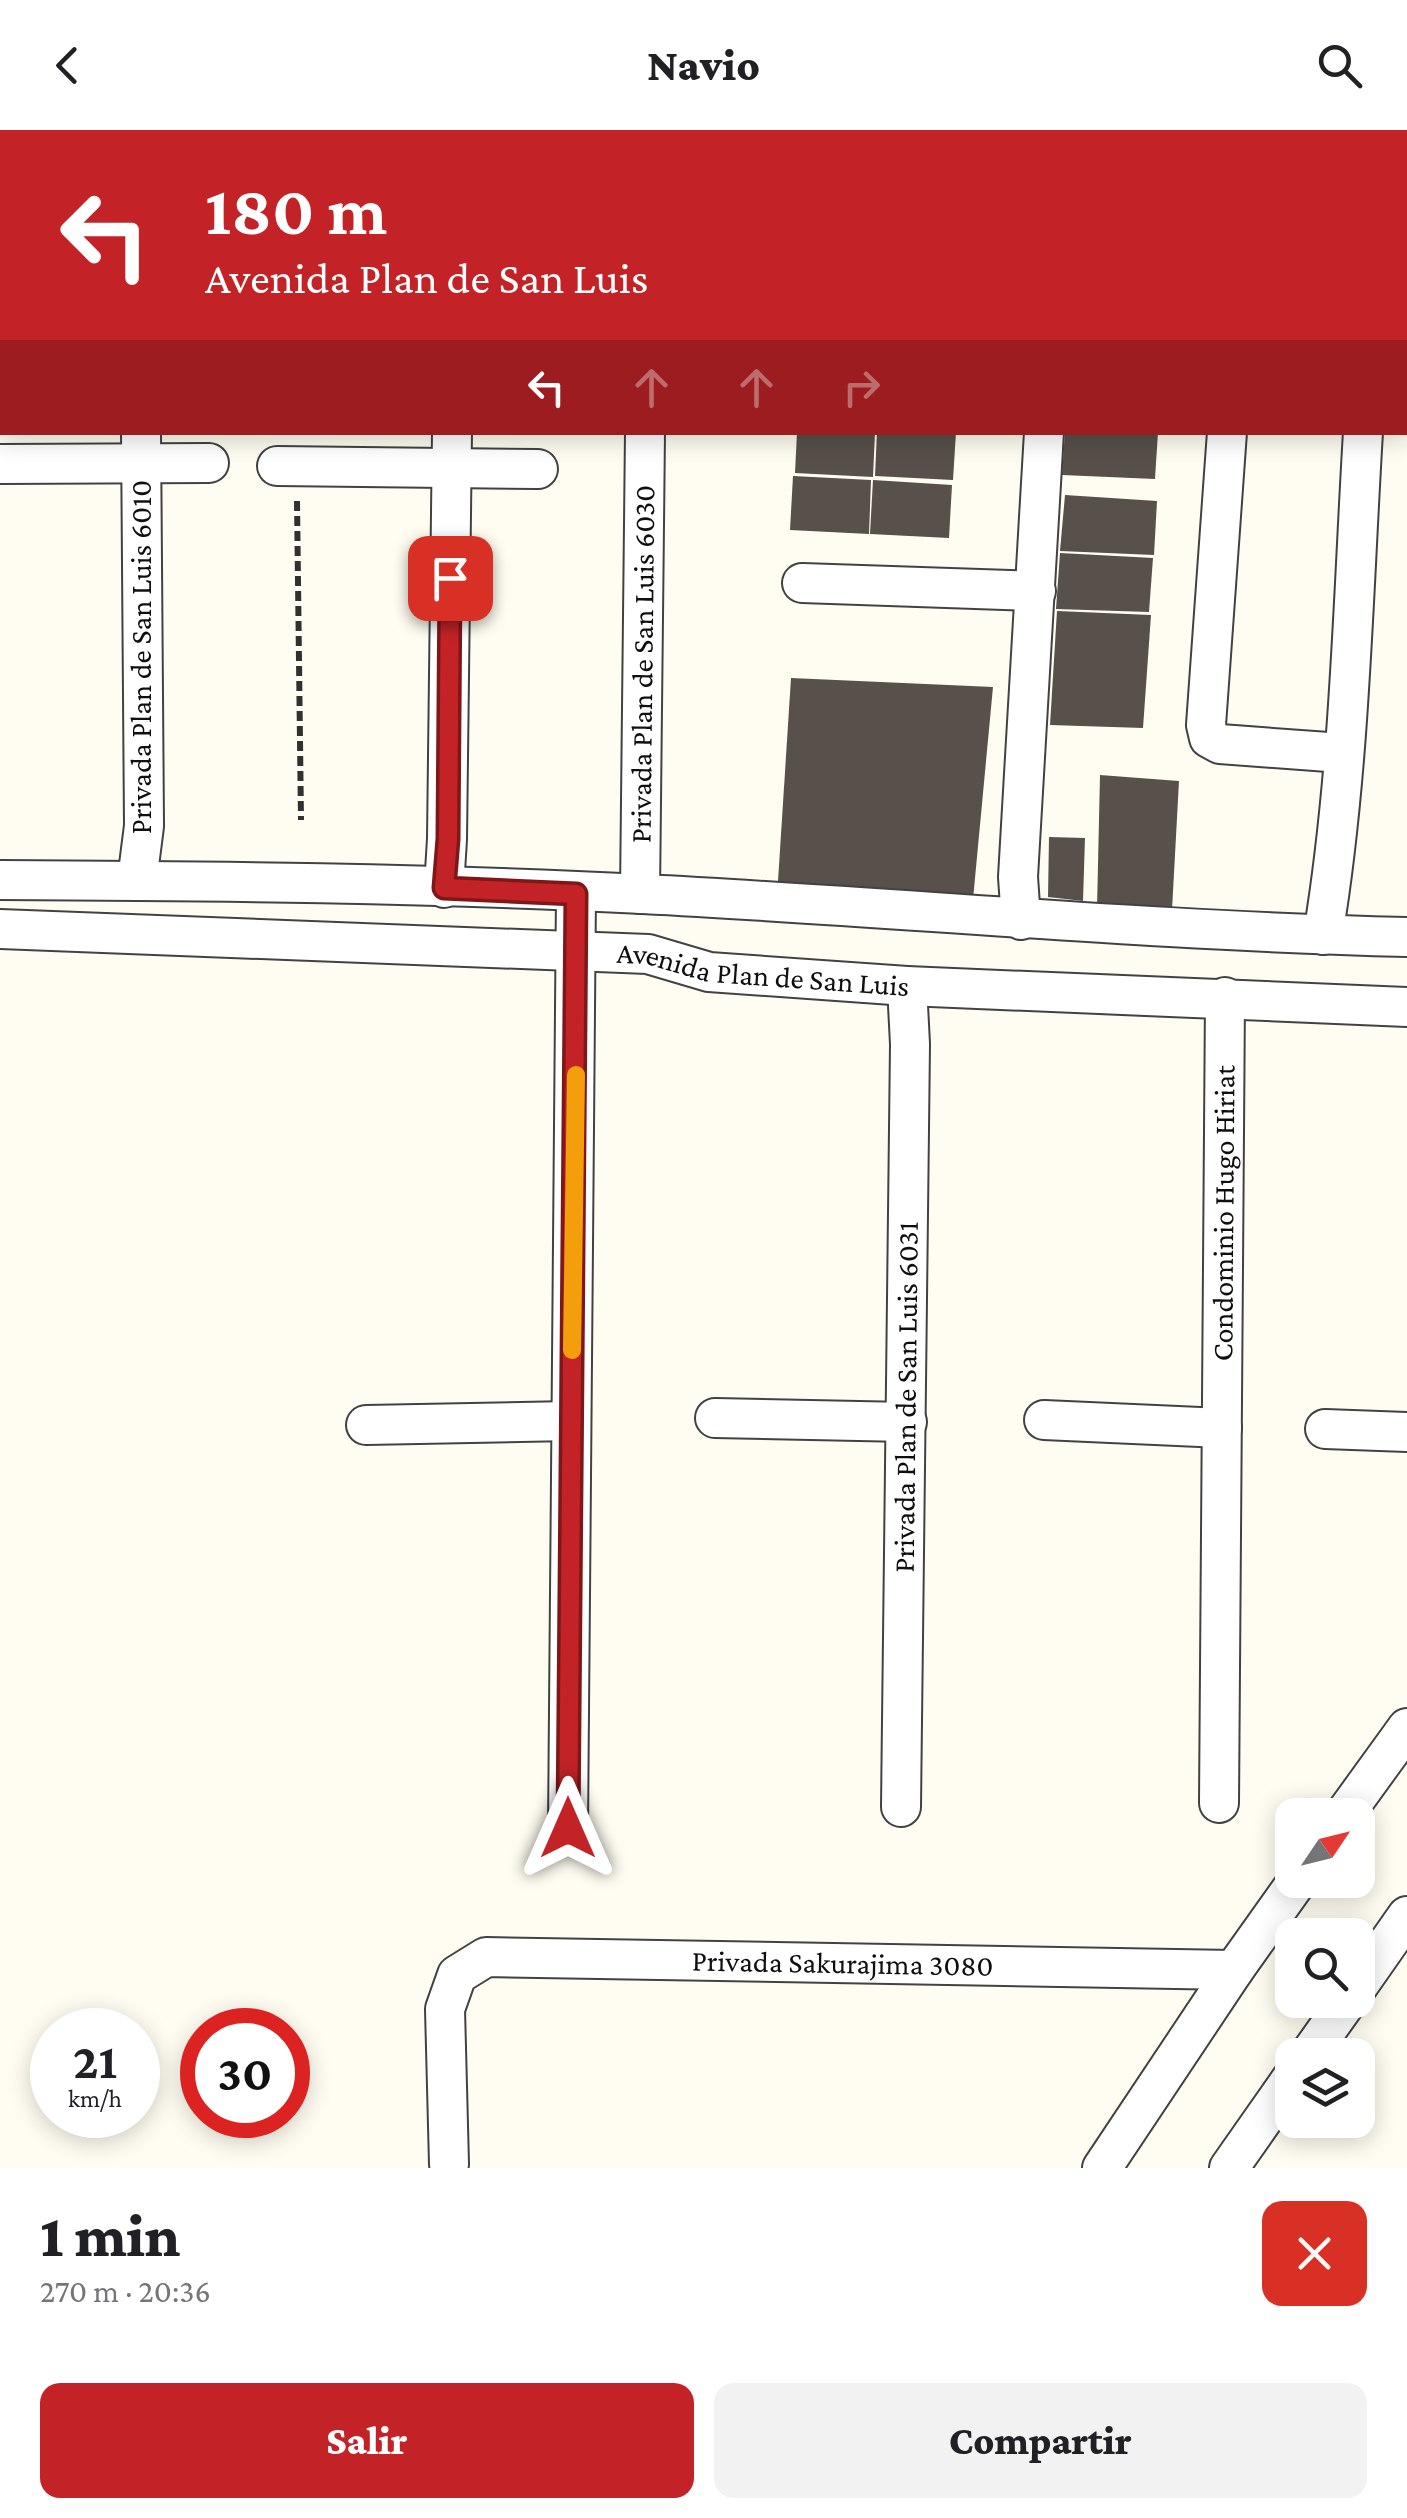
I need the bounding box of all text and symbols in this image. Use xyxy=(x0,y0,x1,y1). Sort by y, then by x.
icon: back xyxy=(40,38,95,93)
icon: search xyxy=(1312,38,1367,93)
text: Navio xyxy=(647,40,760,90)
icon: left xyxy=(40,170,170,300)
text: 180 m xyxy=(205,171,387,249)
text: Avenida Plan de San Luis xyxy=(205,253,648,303)
icon: left xyxy=(519,360,574,415)
icon: ahead xyxy=(624,360,679,415)
icon: ahead xyxy=(729,360,784,415)
icon: right xyxy=(834,360,889,415)
street label: Privada Plan de San Luis 6010 xyxy=(124,480,157,834)
street label: Privada Plan de San Luis 6030 xyxy=(624,485,660,843)
pin xyxy=(408,536,493,621)
icon: arrive xyxy=(423,551,478,606)
street label: Avenida Plan de San Luis xyxy=(616,936,910,1002)
street label: Condominio Hugo Hiriat xyxy=(1205,1064,1241,1361)
street label: Privada Plan de San Luis 6031 xyxy=(887,1221,924,1573)
position arrow xyxy=(516,1776,620,1880)
north arrow xyxy=(1275,1798,1375,1898)
map controls xyxy=(1275,1798,1375,2138)
button: search xyxy=(1275,1918,1375,2018)
street label: Privada Sakurajima 3080 xyxy=(692,1944,994,1982)
speed limit sign: 30 xyxy=(180,2008,310,2138)
text: 21 xyxy=(73,2033,117,2089)
button: layers xyxy=(1275,2038,1375,2138)
text: km/h xyxy=(68,2085,122,2112)
button: close xyxy=(1262,2201,1367,2306)
text: 1 min xyxy=(40,2202,180,2269)
text: 270 m · 20:36 xyxy=(40,2273,211,2309)
button: Salir xyxy=(40,2383,694,2498)
button: Compartir xyxy=(714,2383,1367,2498)

